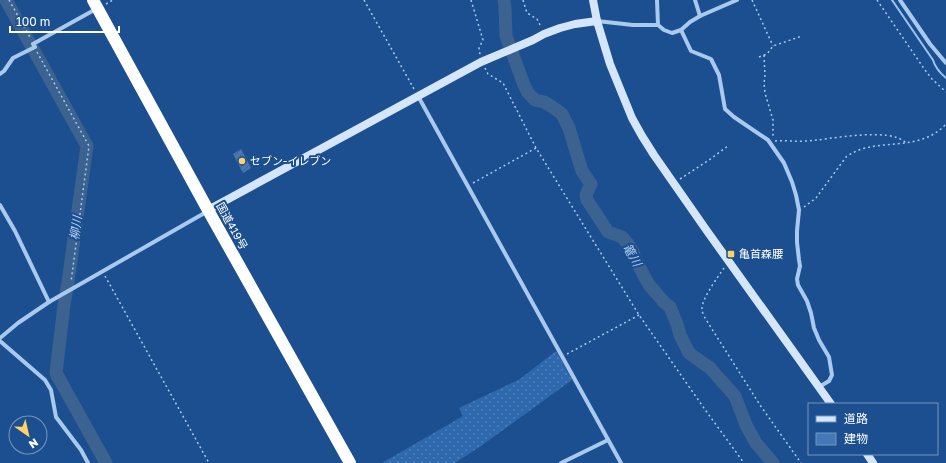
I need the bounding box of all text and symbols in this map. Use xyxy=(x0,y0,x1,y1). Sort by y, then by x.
scale bar xyxy=(10,8,119,34)
text: 100 m xyxy=(16,14,50,29)
place label: セブン-イレブン xyxy=(250,154,331,167)
marker: セブン-イレブン xyxy=(237,156,247,166)
street label: 国道419号 xyxy=(214,200,251,252)
water label: 柳川 xyxy=(66,213,85,241)
water label: 篭川 xyxy=(620,241,646,271)
place label: 亀首森腰 xyxy=(739,247,783,260)
marker: 亀首森腰 xyxy=(726,249,736,259)
legend xyxy=(808,403,938,455)
text: 道路 xyxy=(844,411,868,426)
north arrow xyxy=(8,415,48,455)
text: 建物 xyxy=(844,431,868,446)
text: N xyxy=(27,436,41,451)

